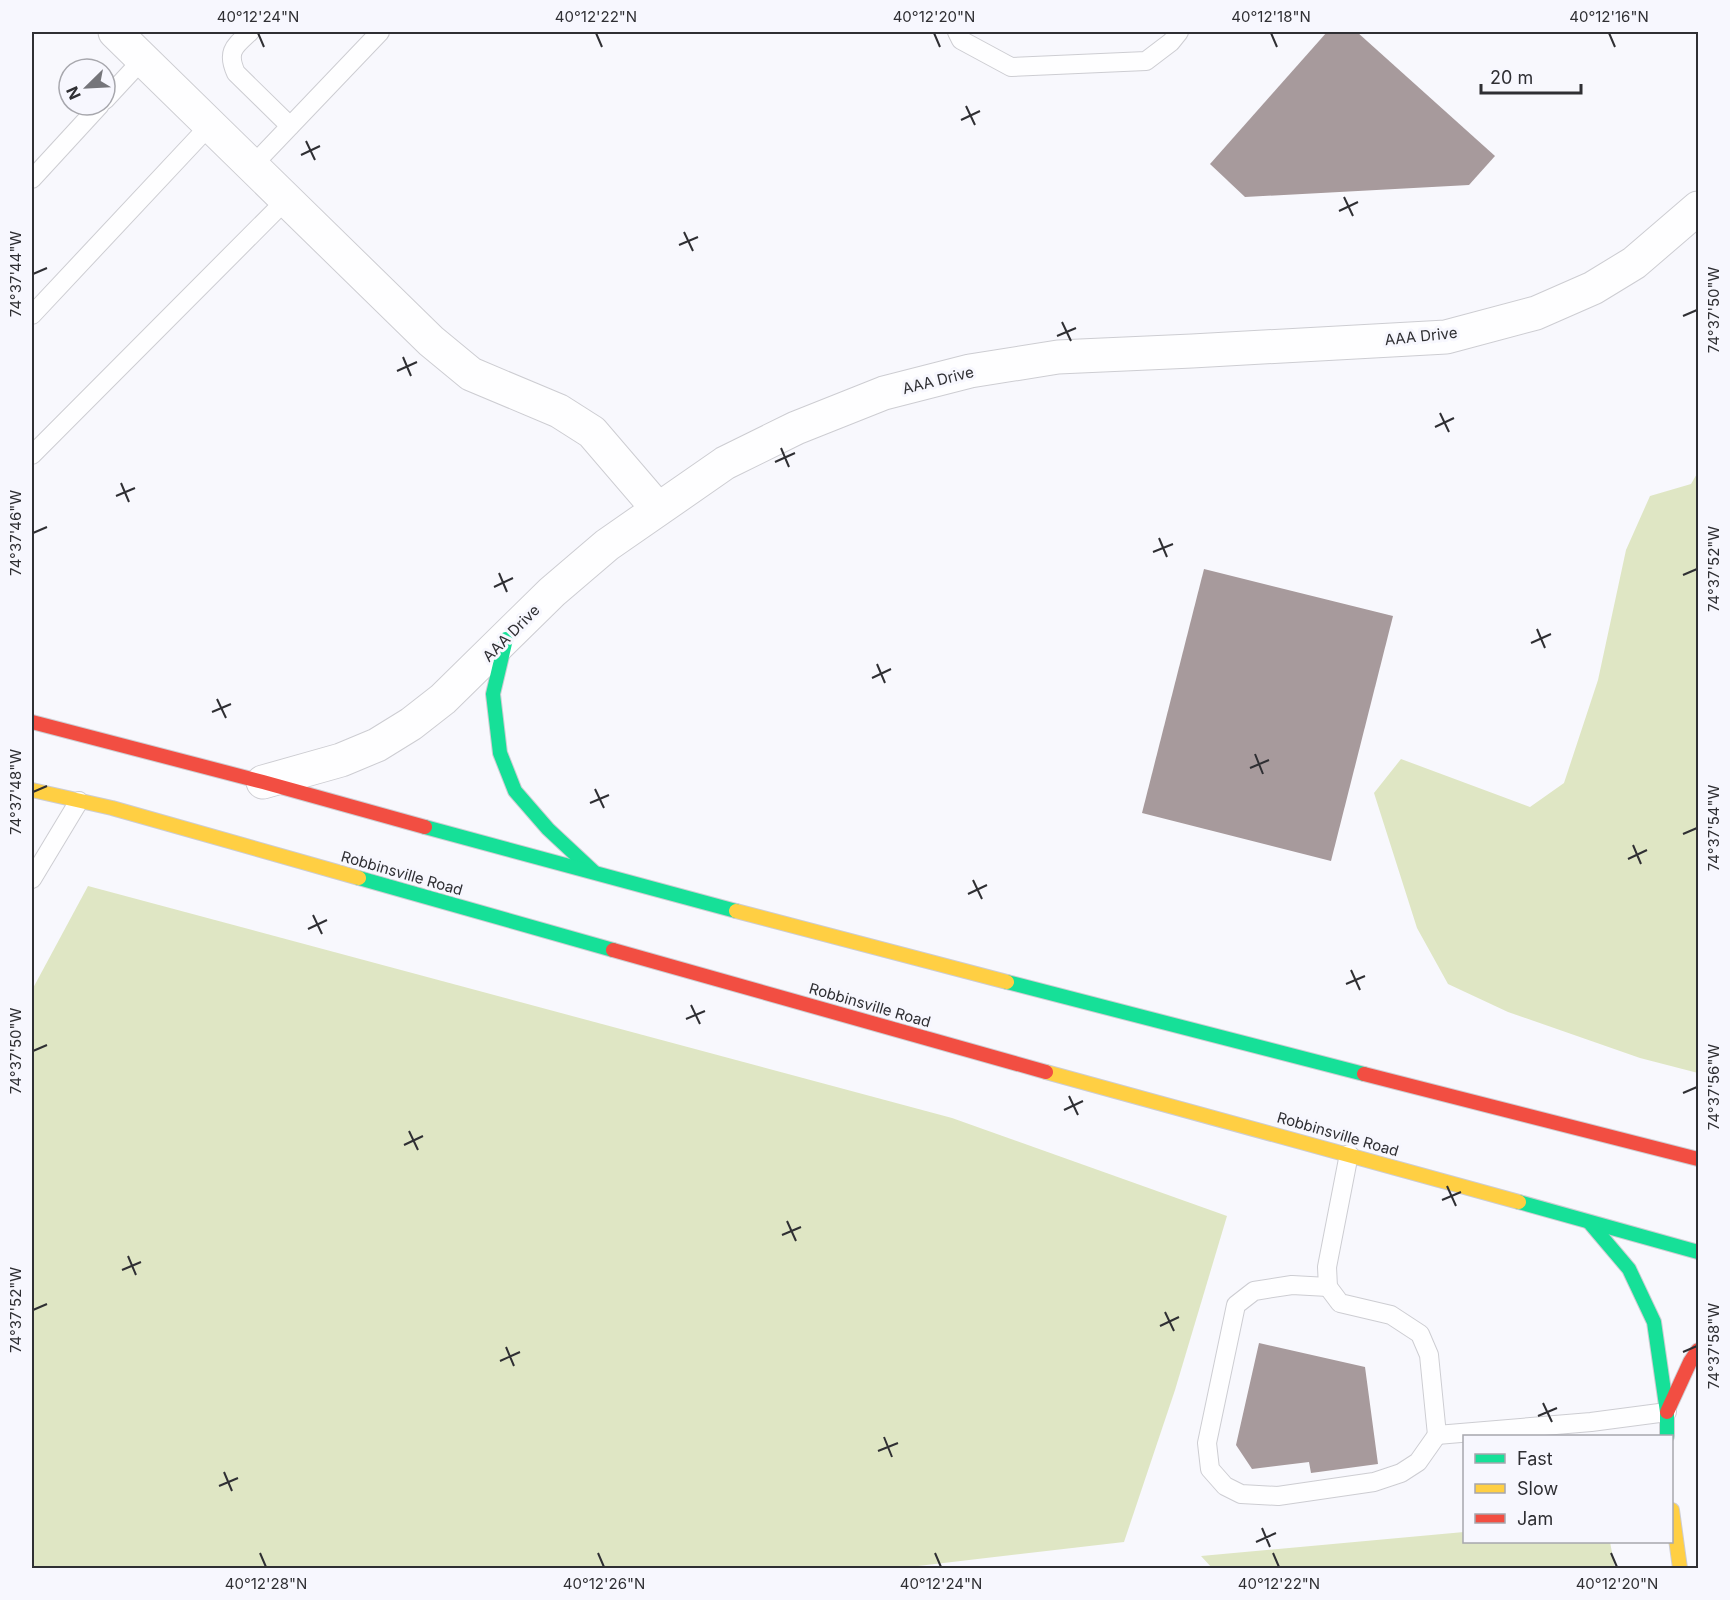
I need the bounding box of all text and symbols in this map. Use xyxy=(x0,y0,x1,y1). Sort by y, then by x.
text: 40°12'24"N xyxy=(217,7,299,26)
text: 40°12'22"N xyxy=(555,7,637,26)
text: 40°12'20"N xyxy=(893,7,975,26)
text: 40°12'18"N xyxy=(1231,7,1311,26)
text: 40°12'16"N xyxy=(1569,7,1649,26)
north arrow xyxy=(57,57,117,117)
scale bar xyxy=(1481,57,1582,95)
text: 20 m xyxy=(1490,67,1533,88)
text: N xyxy=(62,83,85,103)
text: 74°37'44"W xyxy=(6,231,25,317)
text: 74°37'50"W xyxy=(1704,267,1723,353)
street label: AAA Drive xyxy=(1384,323,1458,349)
street label: AAA Drive xyxy=(900,362,976,398)
text: 74°37'46"W xyxy=(6,490,25,576)
text: 74°37'52"W xyxy=(1704,526,1723,612)
street label: AAA Drive xyxy=(478,600,544,666)
text: 74°37'48"W xyxy=(6,749,25,835)
text: 74°37'54"W xyxy=(1704,784,1723,871)
street label: Robbinsville Road xyxy=(339,847,465,899)
street label: Robbinsville Road xyxy=(807,979,933,1031)
text: 74°37'50"W xyxy=(6,1008,25,1094)
text: 74°37'56"W xyxy=(1704,1044,1723,1130)
street label: Robbinsville Road xyxy=(1275,1108,1401,1160)
text: 74°37'52"W xyxy=(6,1267,25,1353)
text: 74°37'58"W xyxy=(1704,1303,1723,1389)
legend xyxy=(1463,1435,1673,1543)
text: Fast xyxy=(1517,1448,1553,1469)
text: Slow xyxy=(1517,1478,1558,1499)
text: Jam xyxy=(1517,1508,1553,1529)
text: 40°12'28"N xyxy=(225,1574,307,1593)
text: 40°12'26"N xyxy=(563,1574,645,1593)
text: 40°12'24"N xyxy=(900,1574,982,1593)
text: 40°12'22"N xyxy=(1238,1574,1320,1593)
text: 40°12'20"N xyxy=(1576,1574,1658,1593)

